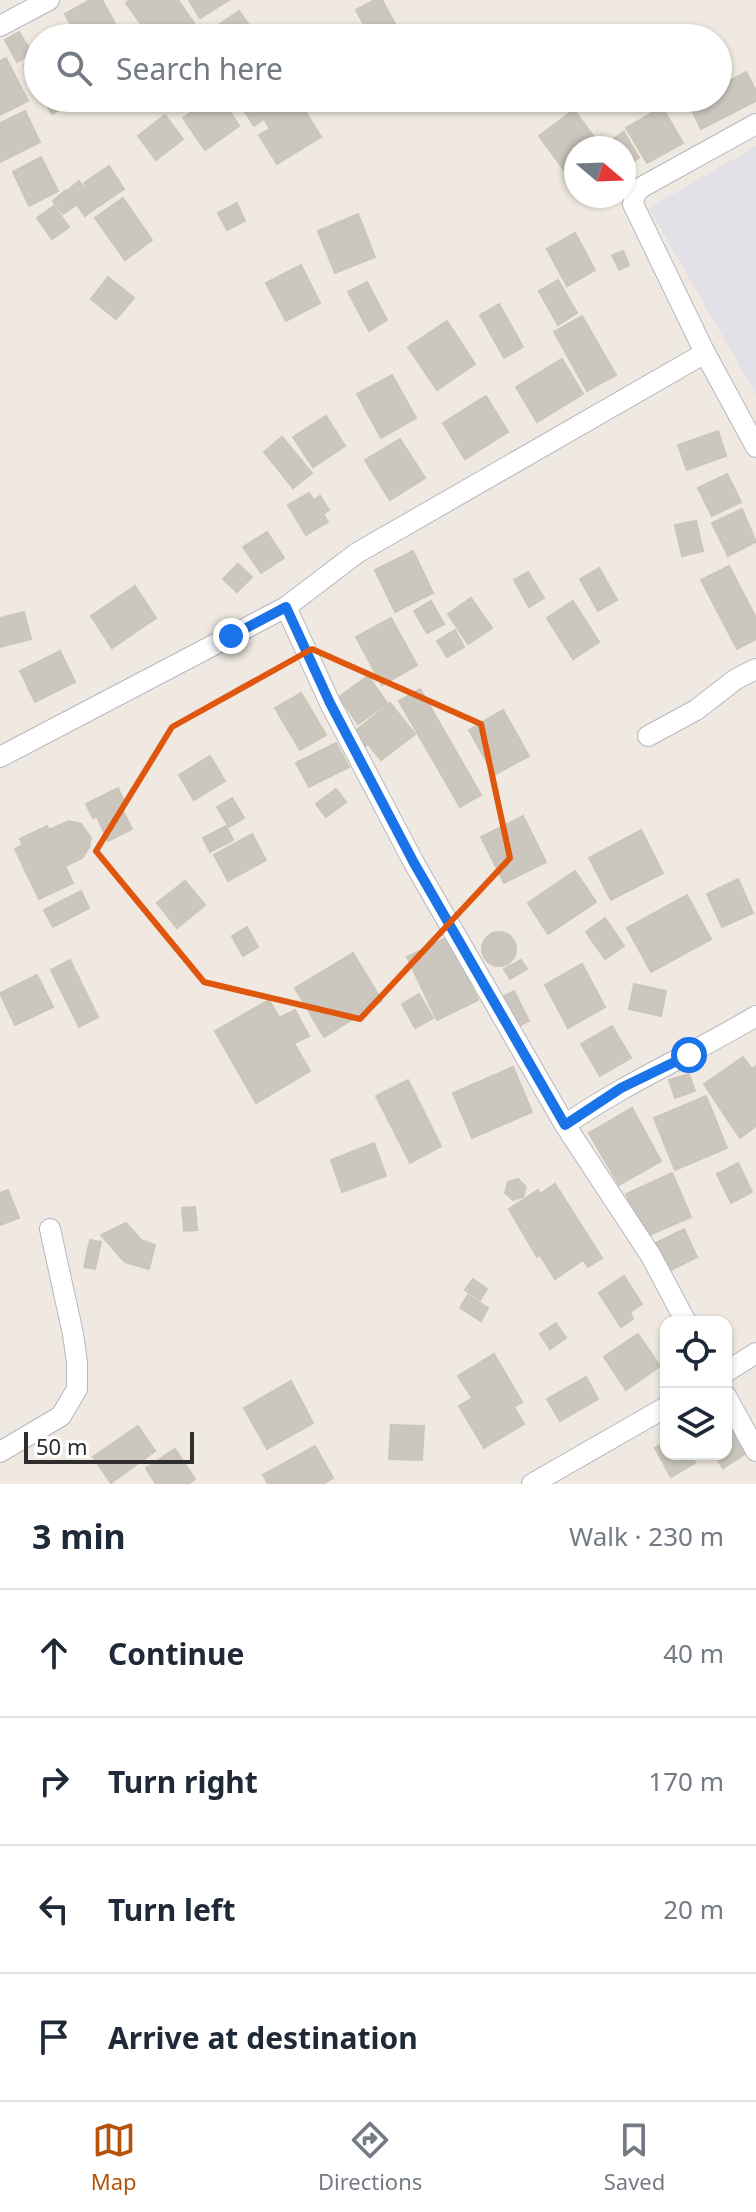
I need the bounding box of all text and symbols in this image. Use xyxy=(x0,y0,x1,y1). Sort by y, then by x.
search box xyxy=(24,24,732,112)
icon: search xyxy=(52,46,96,90)
text: Search here xyxy=(116,48,283,89)
north arrow xyxy=(564,136,636,208)
route end xyxy=(213,618,249,654)
route start xyxy=(671,1037,707,1073)
map controls xyxy=(660,1316,732,1460)
button: locate xyxy=(660,1316,732,1388)
button: layers xyxy=(660,1388,732,1460)
scale bar xyxy=(24,1428,194,1464)
text: 50 m xyxy=(36,1431,87,1461)
text: 3 min xyxy=(32,1513,126,1559)
text: Walk · 230 m xyxy=(569,1518,724,1554)
icon: ahead xyxy=(32,1631,76,1675)
text: Continue xyxy=(108,1633,244,1674)
text: 40 m xyxy=(663,1635,724,1671)
icon: right xyxy=(32,1759,76,1803)
text: Turn right xyxy=(108,1761,258,1802)
text: 170 m xyxy=(648,1763,724,1799)
icon: left xyxy=(32,1887,76,1931)
text: Turn left xyxy=(108,1889,236,1930)
text: 20 m xyxy=(663,1891,724,1927)
icon: arrive xyxy=(32,2015,76,2059)
text: Arrive at destination xyxy=(108,2017,418,2058)
tab: Map xyxy=(91,2118,137,2196)
tab: Directions xyxy=(318,2118,422,2196)
tab: Saved xyxy=(604,2118,665,2196)

